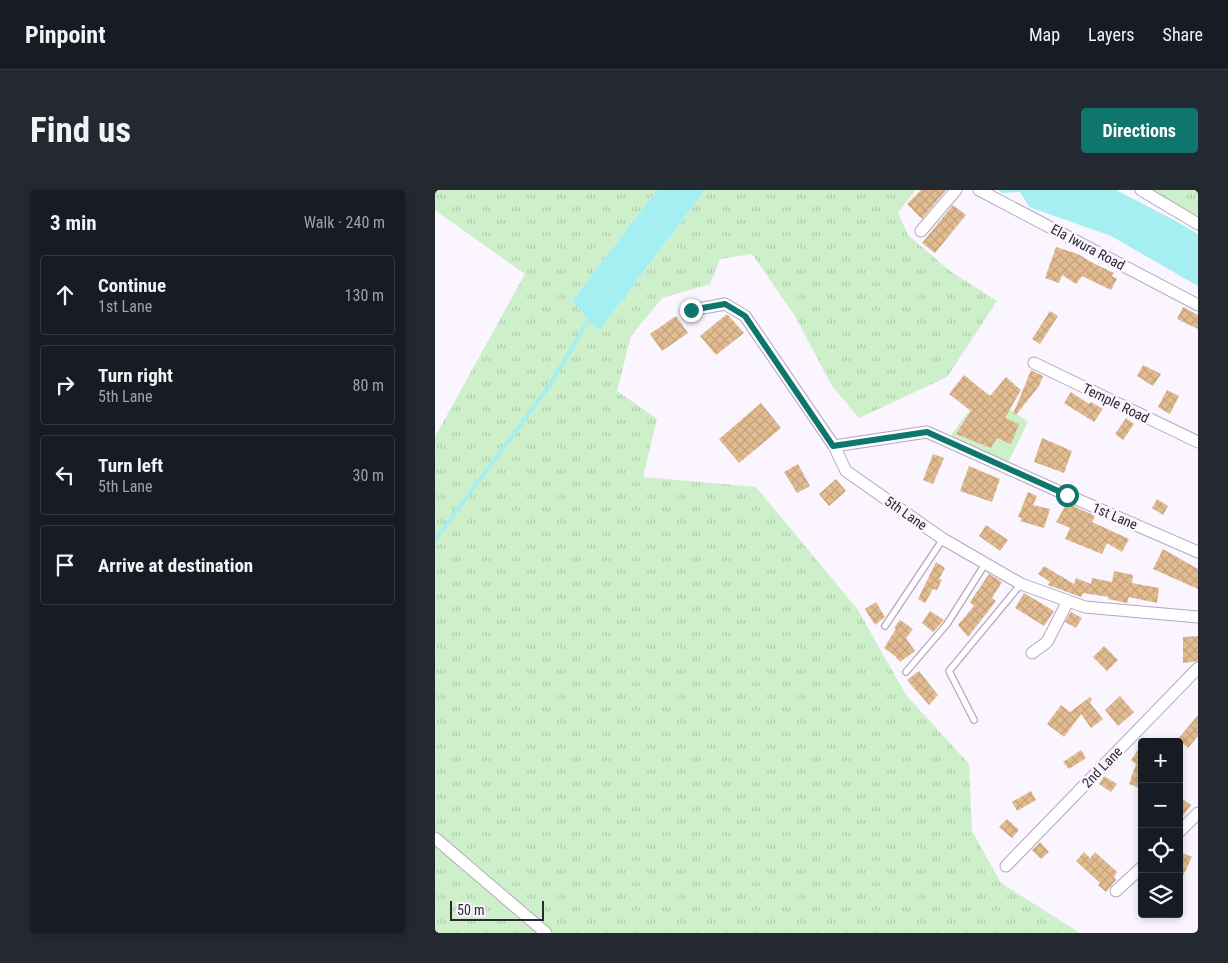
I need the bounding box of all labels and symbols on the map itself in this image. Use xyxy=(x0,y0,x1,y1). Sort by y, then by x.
street label: Ela Iwura Road xyxy=(1048,221,1128,273)
route end xyxy=(680,299,703,322)
street label: Temple Road xyxy=(1080,380,1152,426)
route start xyxy=(1056,484,1079,507)
street label: 5th Lane xyxy=(882,493,930,533)
street label: 1st Lane xyxy=(1090,499,1140,533)
street label: 2nd Lane xyxy=(1079,743,1126,791)
scale bar xyxy=(450,898,544,921)

